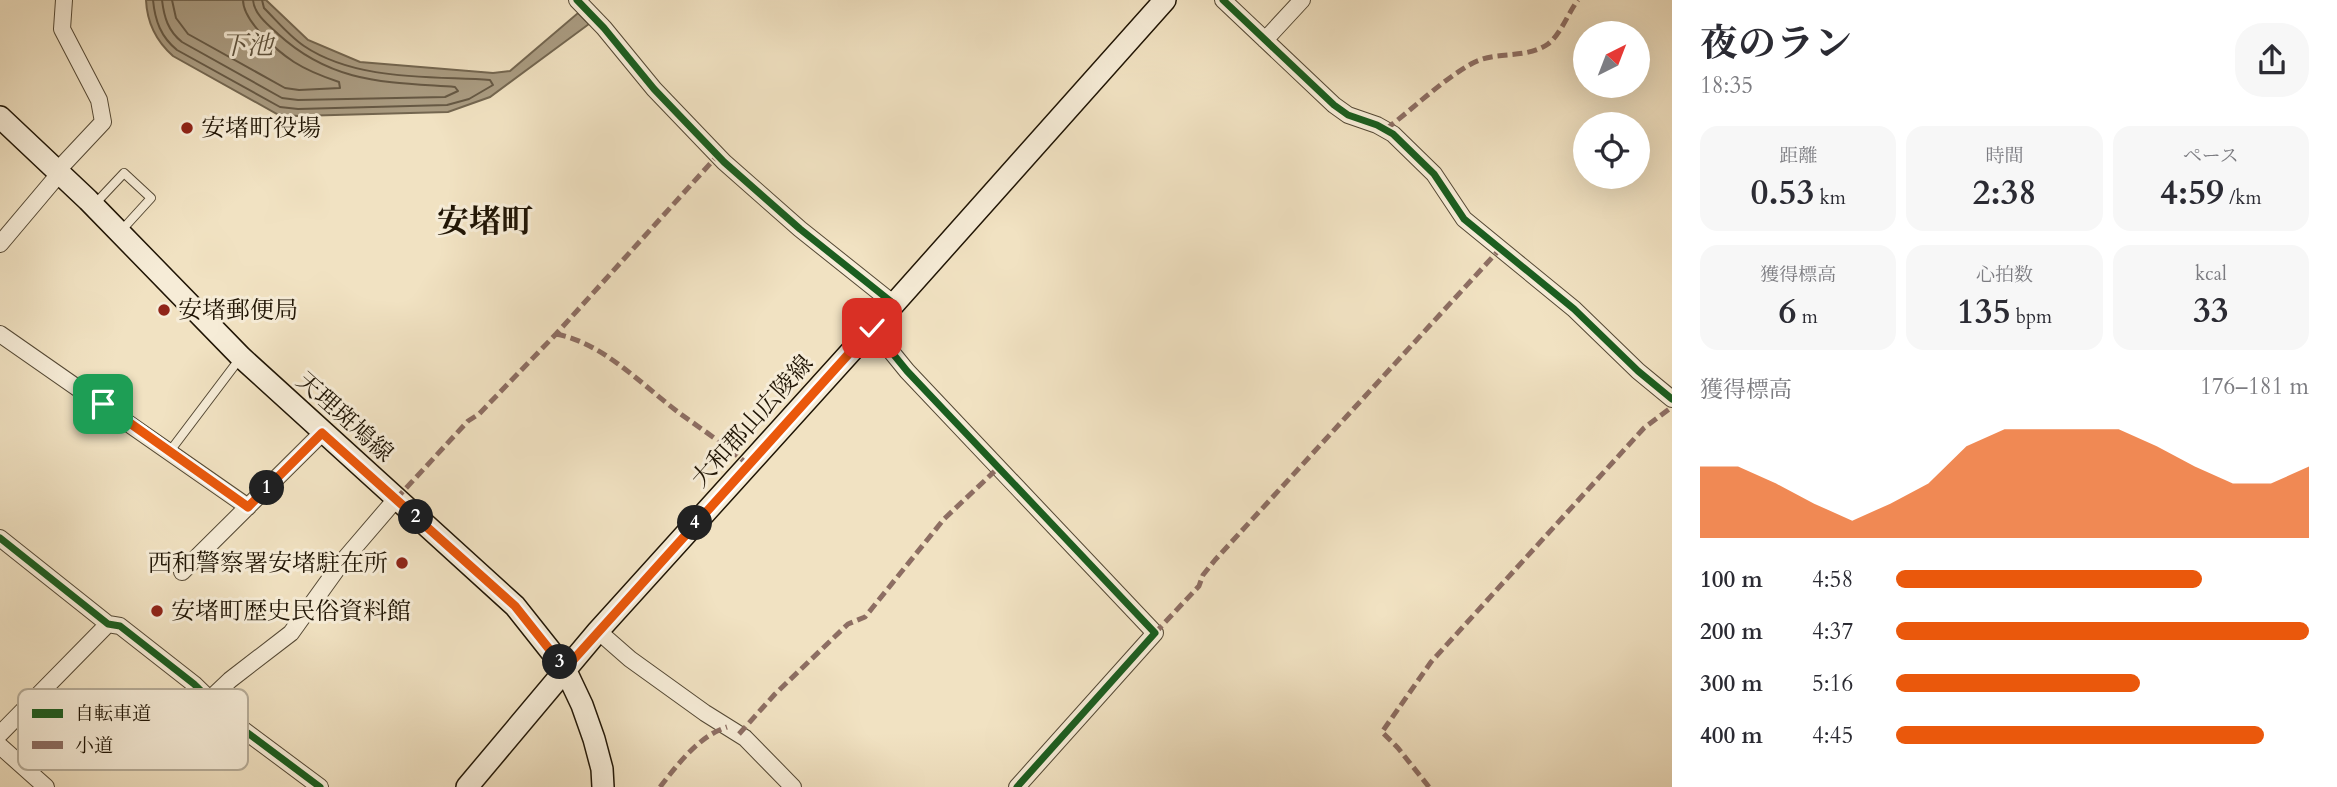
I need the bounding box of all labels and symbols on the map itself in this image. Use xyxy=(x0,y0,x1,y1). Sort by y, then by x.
north arrow xyxy=(1573,21,1650,98)
water label: 下池 xyxy=(221,28,276,63)
place label: 安堵町役場 xyxy=(201,112,321,145)
marker: 安堵町役場 xyxy=(179,120,195,136)
district label: 安堵町 xyxy=(437,200,533,244)
place label: 安堵郵便局 xyxy=(178,294,298,327)
pin xyxy=(842,298,902,358)
marker: 安堵郵便局 xyxy=(156,302,172,318)
street label: 大和郡山広陵線 xyxy=(684,348,821,495)
street label: 天理斑鳩線 xyxy=(289,365,400,470)
pin xyxy=(73,374,133,434)
pin: 1 xyxy=(250,470,284,505)
pin: 2 xyxy=(398,500,434,534)
pin: 4 xyxy=(678,505,712,540)
place label: 西和警察署安堵駐在所 xyxy=(148,547,388,580)
marker: 西和警察署安堵駐在所 xyxy=(394,555,410,571)
place label: 安堵町歴史民俗資料館 xyxy=(171,595,411,628)
marker: 安堵町歴史民俗資料館 xyxy=(149,603,165,619)
pin: 3 xyxy=(542,644,578,680)
legend xyxy=(18,689,248,770)
text: 自転車道 xyxy=(75,701,151,727)
text: 小道 xyxy=(75,733,113,759)

